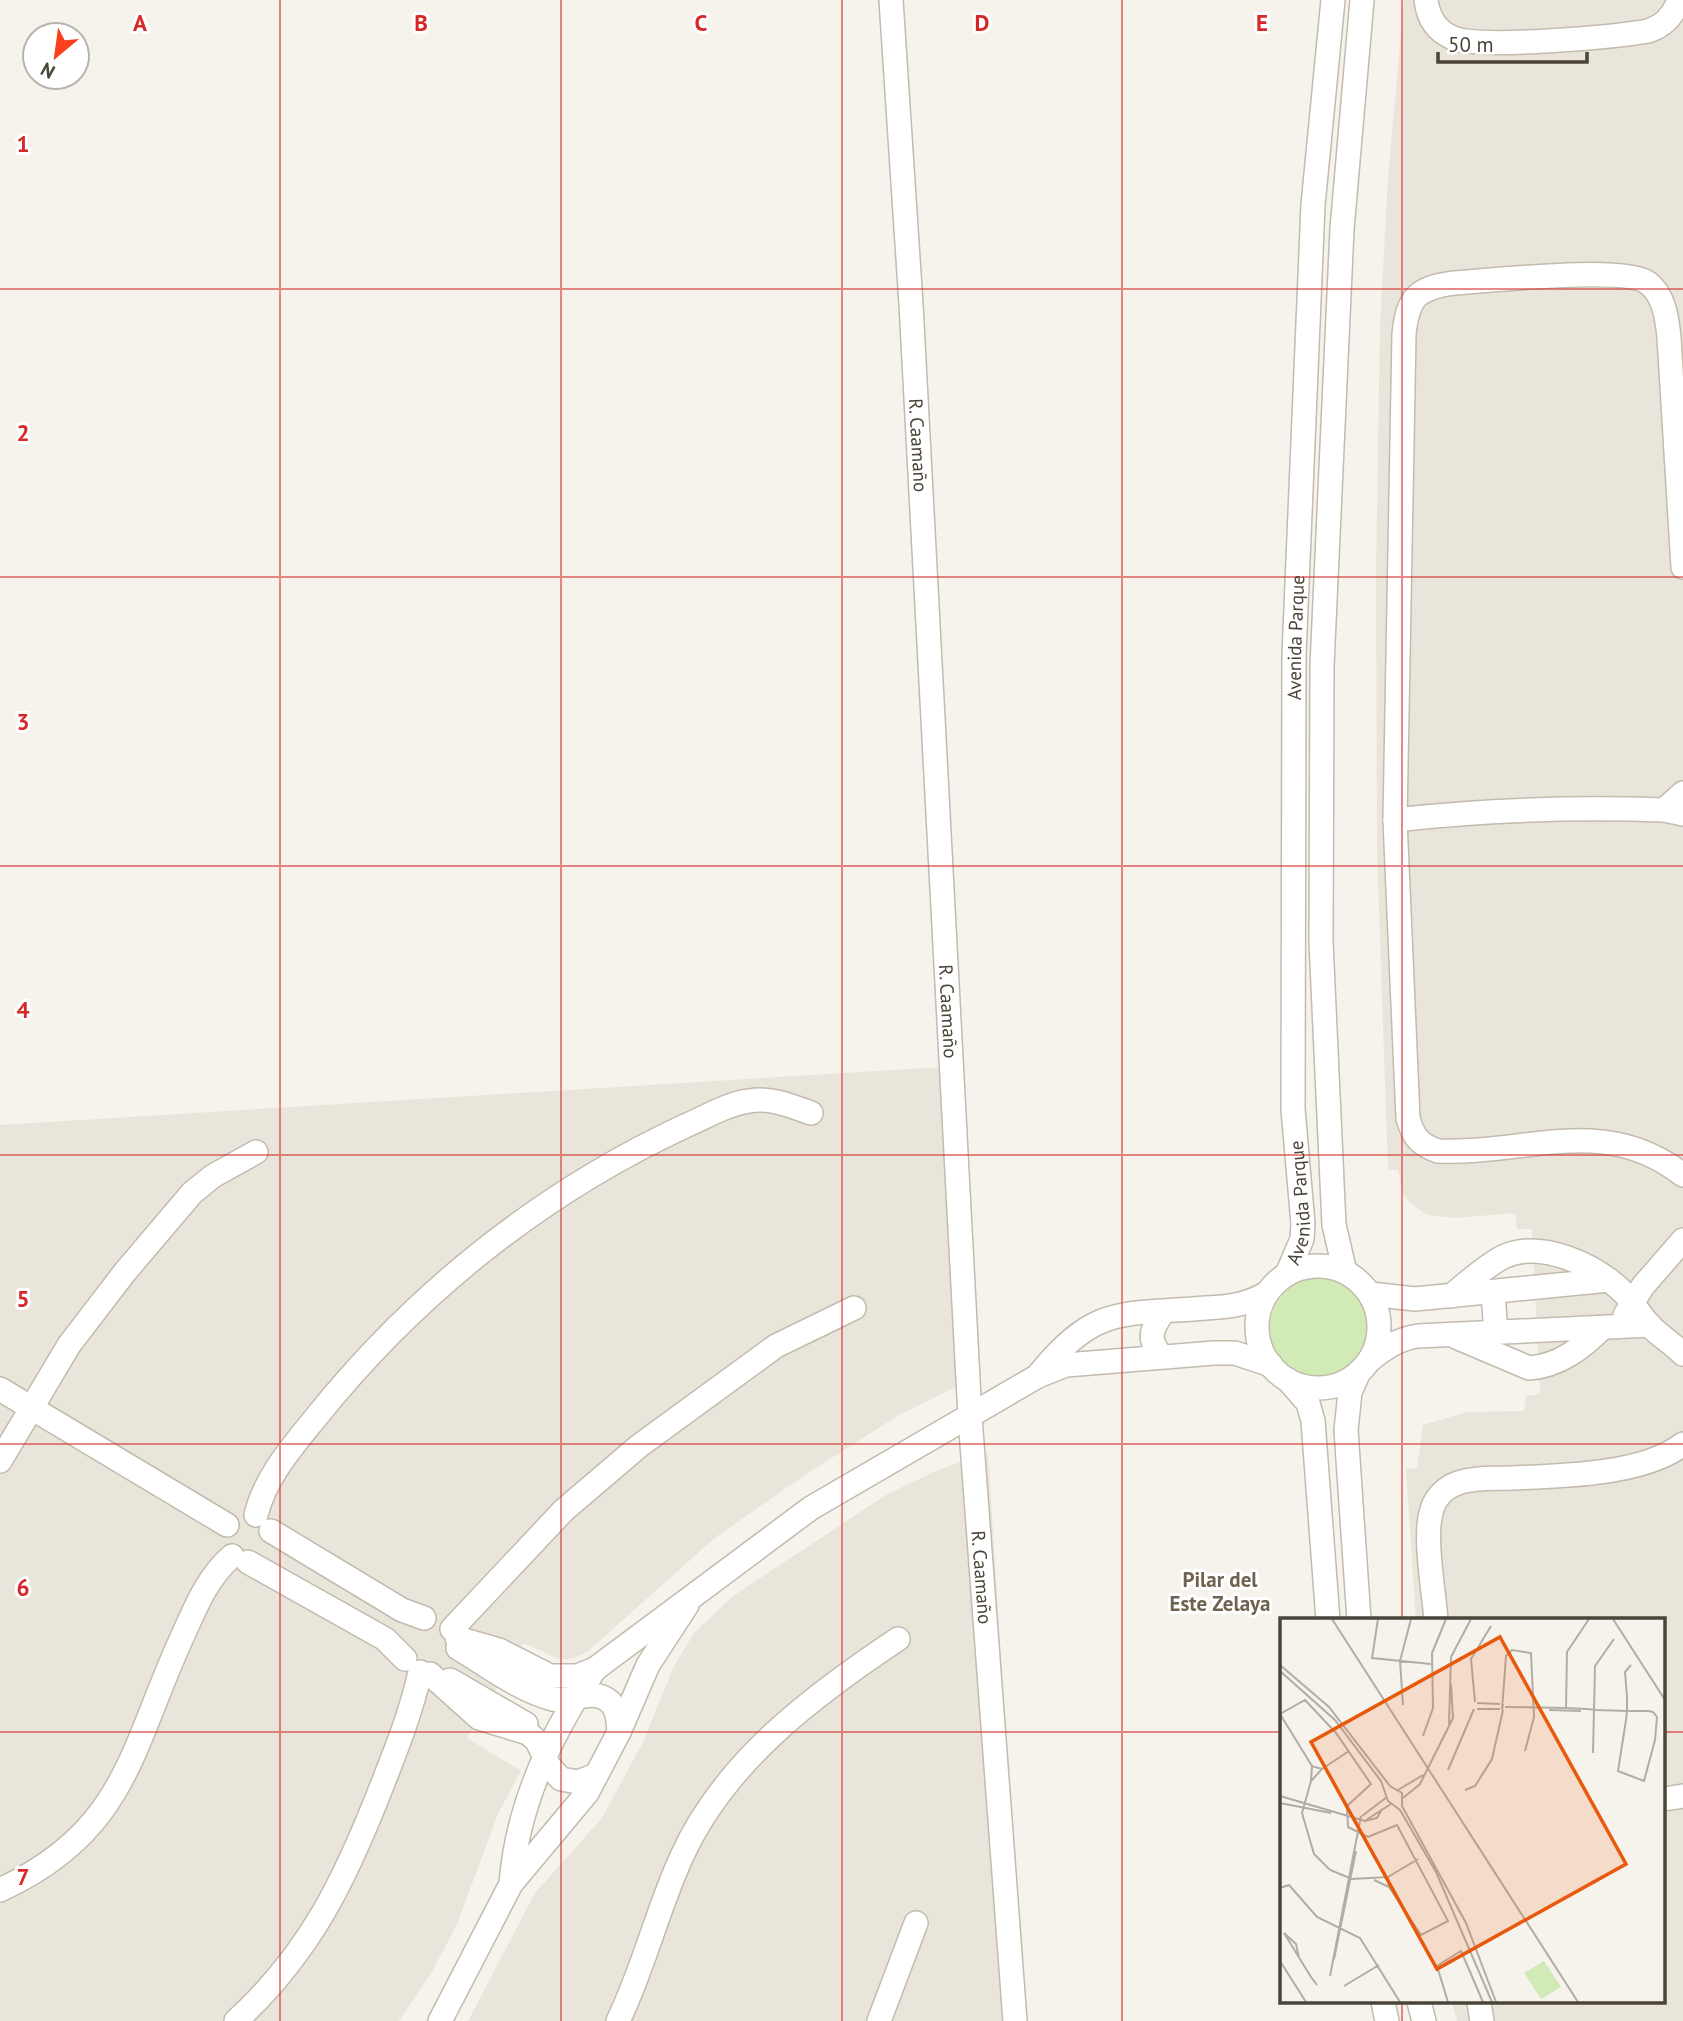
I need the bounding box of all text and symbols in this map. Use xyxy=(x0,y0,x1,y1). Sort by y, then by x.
text: A xyxy=(133,8,147,37)
text: B xyxy=(414,8,428,37)
text: C xyxy=(695,8,708,37)
text: D xyxy=(975,8,989,37)
text: E xyxy=(1256,8,1268,37)
north arrow xyxy=(21,21,91,91)
scale bar xyxy=(1438,21,1587,65)
text: 50 m xyxy=(1448,31,1494,58)
text: N xyxy=(36,57,59,84)
text: 1 xyxy=(16,129,30,158)
street label: R. Caamaño xyxy=(904,398,933,493)
text: 2 xyxy=(16,418,30,447)
street label: Avenida Parque xyxy=(1282,574,1309,700)
text: 3 xyxy=(16,707,30,736)
street label: R. Caamaño xyxy=(934,964,963,1059)
text: 4 xyxy=(16,995,30,1024)
street label: Avenida Parque xyxy=(1280,1140,1315,1268)
text: 5 xyxy=(16,1284,30,1313)
street label: R. Caamaño xyxy=(966,1530,997,1625)
district label: Pilar del Este Zelaya xyxy=(1169,1566,1271,1617)
text: 6 xyxy=(16,1573,30,1602)
inset map xyxy=(1280,1618,1666,2004)
text: 7 xyxy=(16,1862,30,1891)

